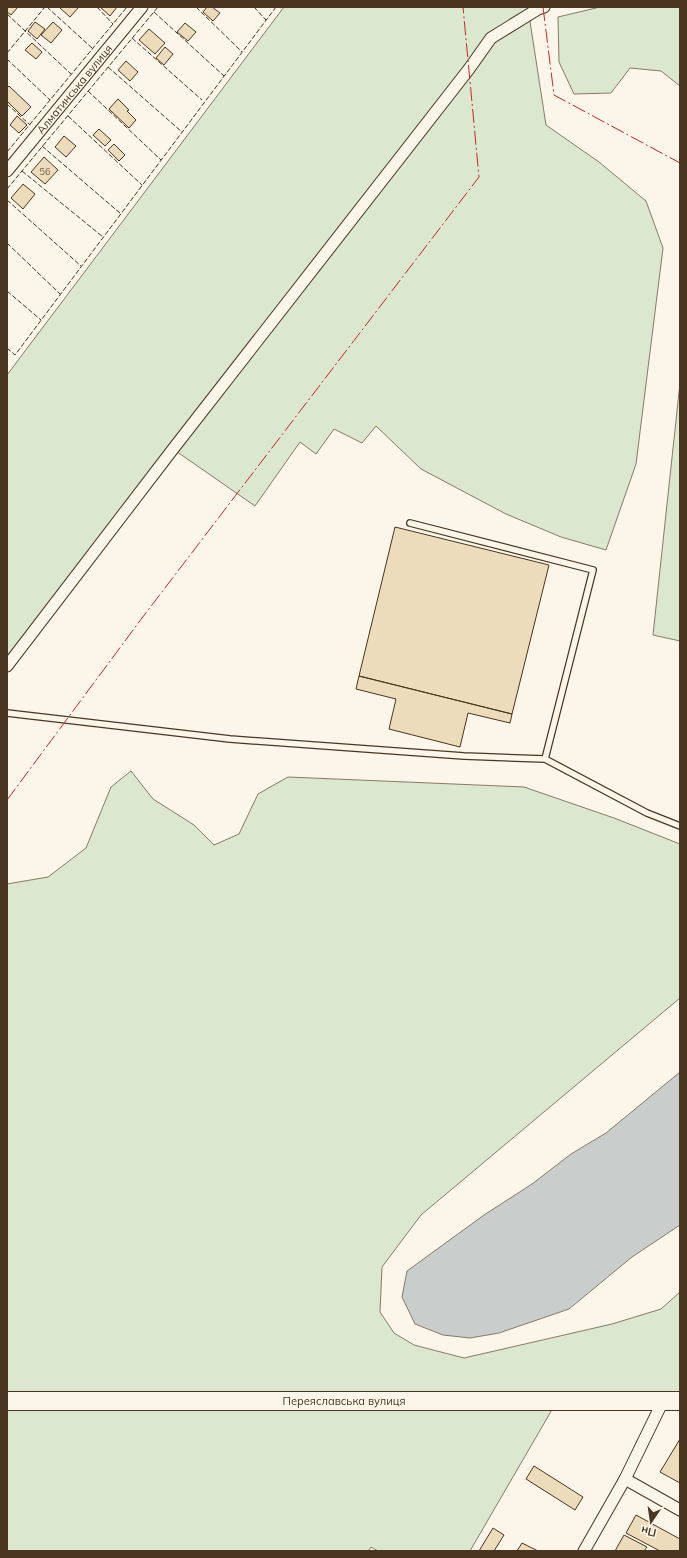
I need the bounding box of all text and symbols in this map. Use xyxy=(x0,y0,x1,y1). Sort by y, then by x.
street label: Алматинська вулиця xyxy=(34,42,115,137)
house number: 56 xyxy=(40,166,50,177)
street label: Переяславська вулиця xyxy=(283,1394,405,1408)
north arrow xyxy=(631,1502,671,1542)
text: Пн xyxy=(640,1523,658,1540)

